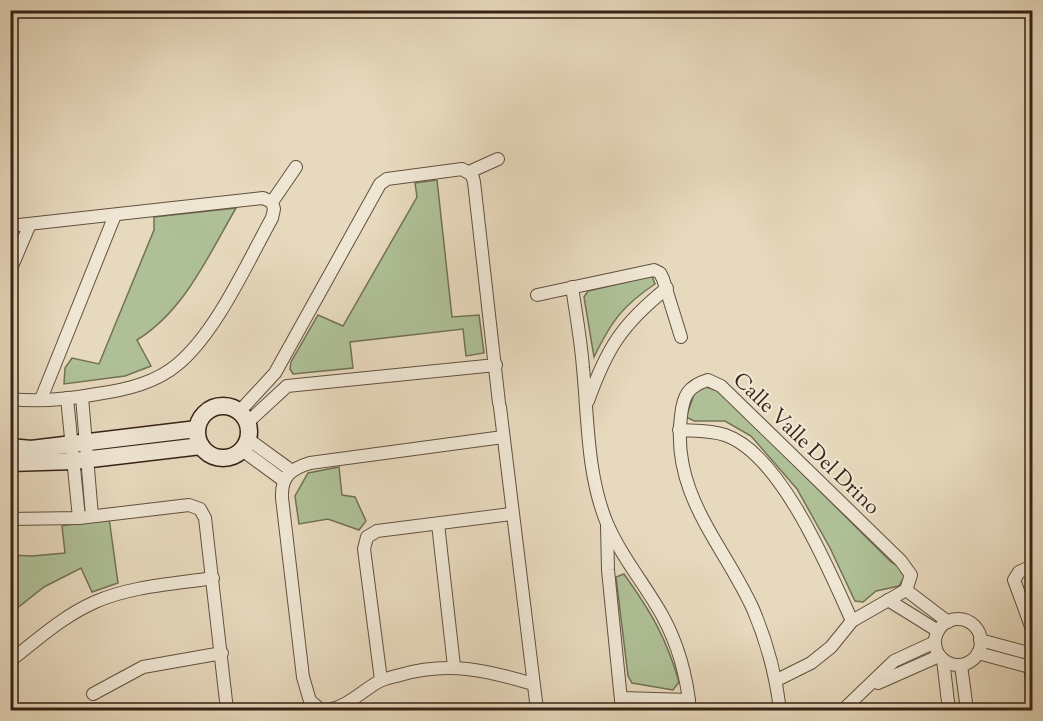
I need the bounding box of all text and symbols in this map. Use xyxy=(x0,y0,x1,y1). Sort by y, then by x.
street label: Calle Valle Del Drino xyxy=(725,366,886,523)

